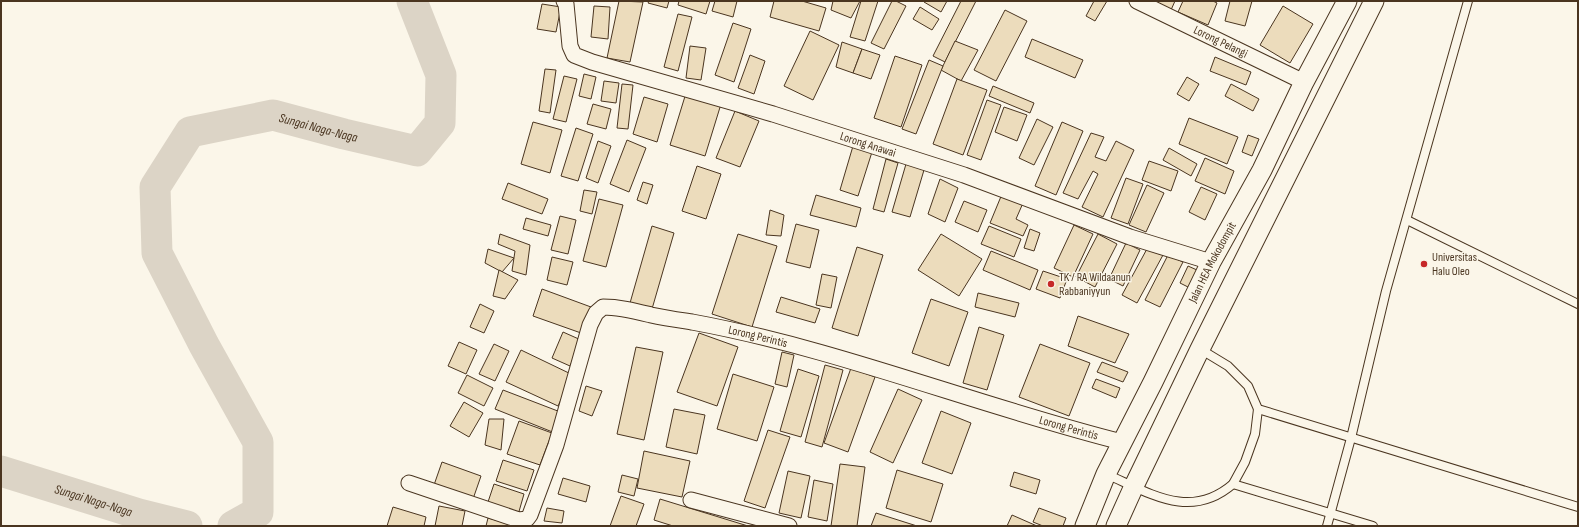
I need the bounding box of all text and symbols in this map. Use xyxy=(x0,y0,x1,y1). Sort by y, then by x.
street label: Lorong Pelangi xyxy=(1191,23,1250,62)
water label: Sungai Naga-Naga xyxy=(277,110,360,146)
street label: Lorong Anawai xyxy=(838,129,898,161)
street label: Jalan HEA Mokodompit xyxy=(1185,219,1240,306)
place label: Universitas Halu Oleo xyxy=(1432,250,1477,279)
marker: Universitas Halu Oleo xyxy=(1419,259,1429,269)
place label: TK / RA Wildaanun Rabbaniyyun xyxy=(1059,270,1131,299)
marker: TK / RA Wildaanun Rabbaniyyun xyxy=(1046,279,1056,289)
street label: Lorong Perintis xyxy=(727,322,789,351)
street label: Lorong Perintis xyxy=(1037,413,1100,443)
water label: Sungai Naga-Naga xyxy=(52,481,135,521)

